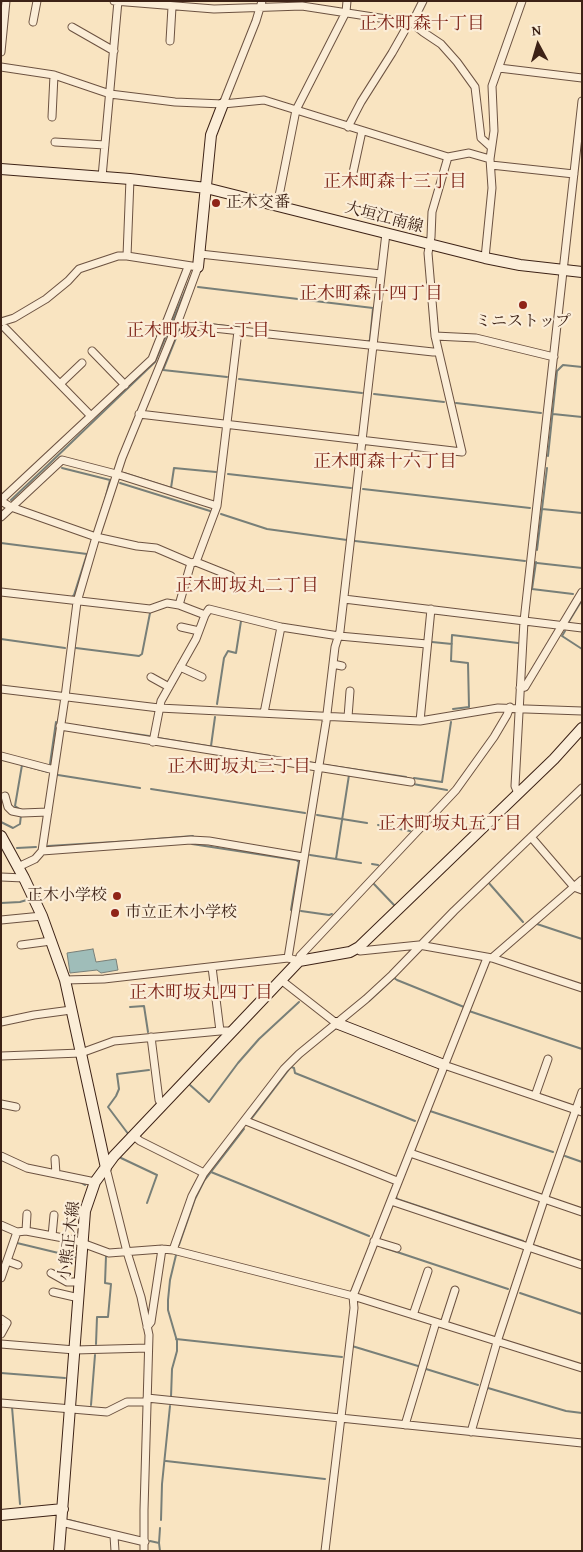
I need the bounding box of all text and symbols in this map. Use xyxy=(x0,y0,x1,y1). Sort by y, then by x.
district label: 正木町森十丁目 xyxy=(359,13,485,35)
north arrow xyxy=(513,20,563,70)
text: N xyxy=(531,20,542,41)
district label: 正木町森十三丁目 xyxy=(323,171,467,193)
place label: 正木交番 xyxy=(226,193,290,213)
marker: 正木交番 xyxy=(210,197,222,209)
street label: 大垣江南線 xyxy=(343,198,425,238)
district label: 正木町森十四丁目 xyxy=(299,283,443,305)
marker: ミニストップ xyxy=(517,299,529,311)
place label: ミニストップ xyxy=(475,312,571,332)
district label: 正木町坂丸一丁目 xyxy=(126,320,270,342)
district label: 正木町森十六丁目 xyxy=(313,451,457,473)
district label: 正木町坂丸二丁目 xyxy=(175,575,319,597)
district label: 正木町坂丸三丁目 xyxy=(167,756,311,778)
district label: 正木町坂丸五丁目 xyxy=(378,813,522,835)
place label: 正木小学校 xyxy=(27,886,107,906)
marker: 正木小学校 xyxy=(111,890,123,902)
place label: 市立正木小学校 xyxy=(125,903,237,923)
marker: 市立正木小学校 xyxy=(109,907,121,919)
district label: 正木町坂丸四丁目 xyxy=(129,982,273,1004)
street label: 小熊正木線 xyxy=(56,1200,84,1282)

